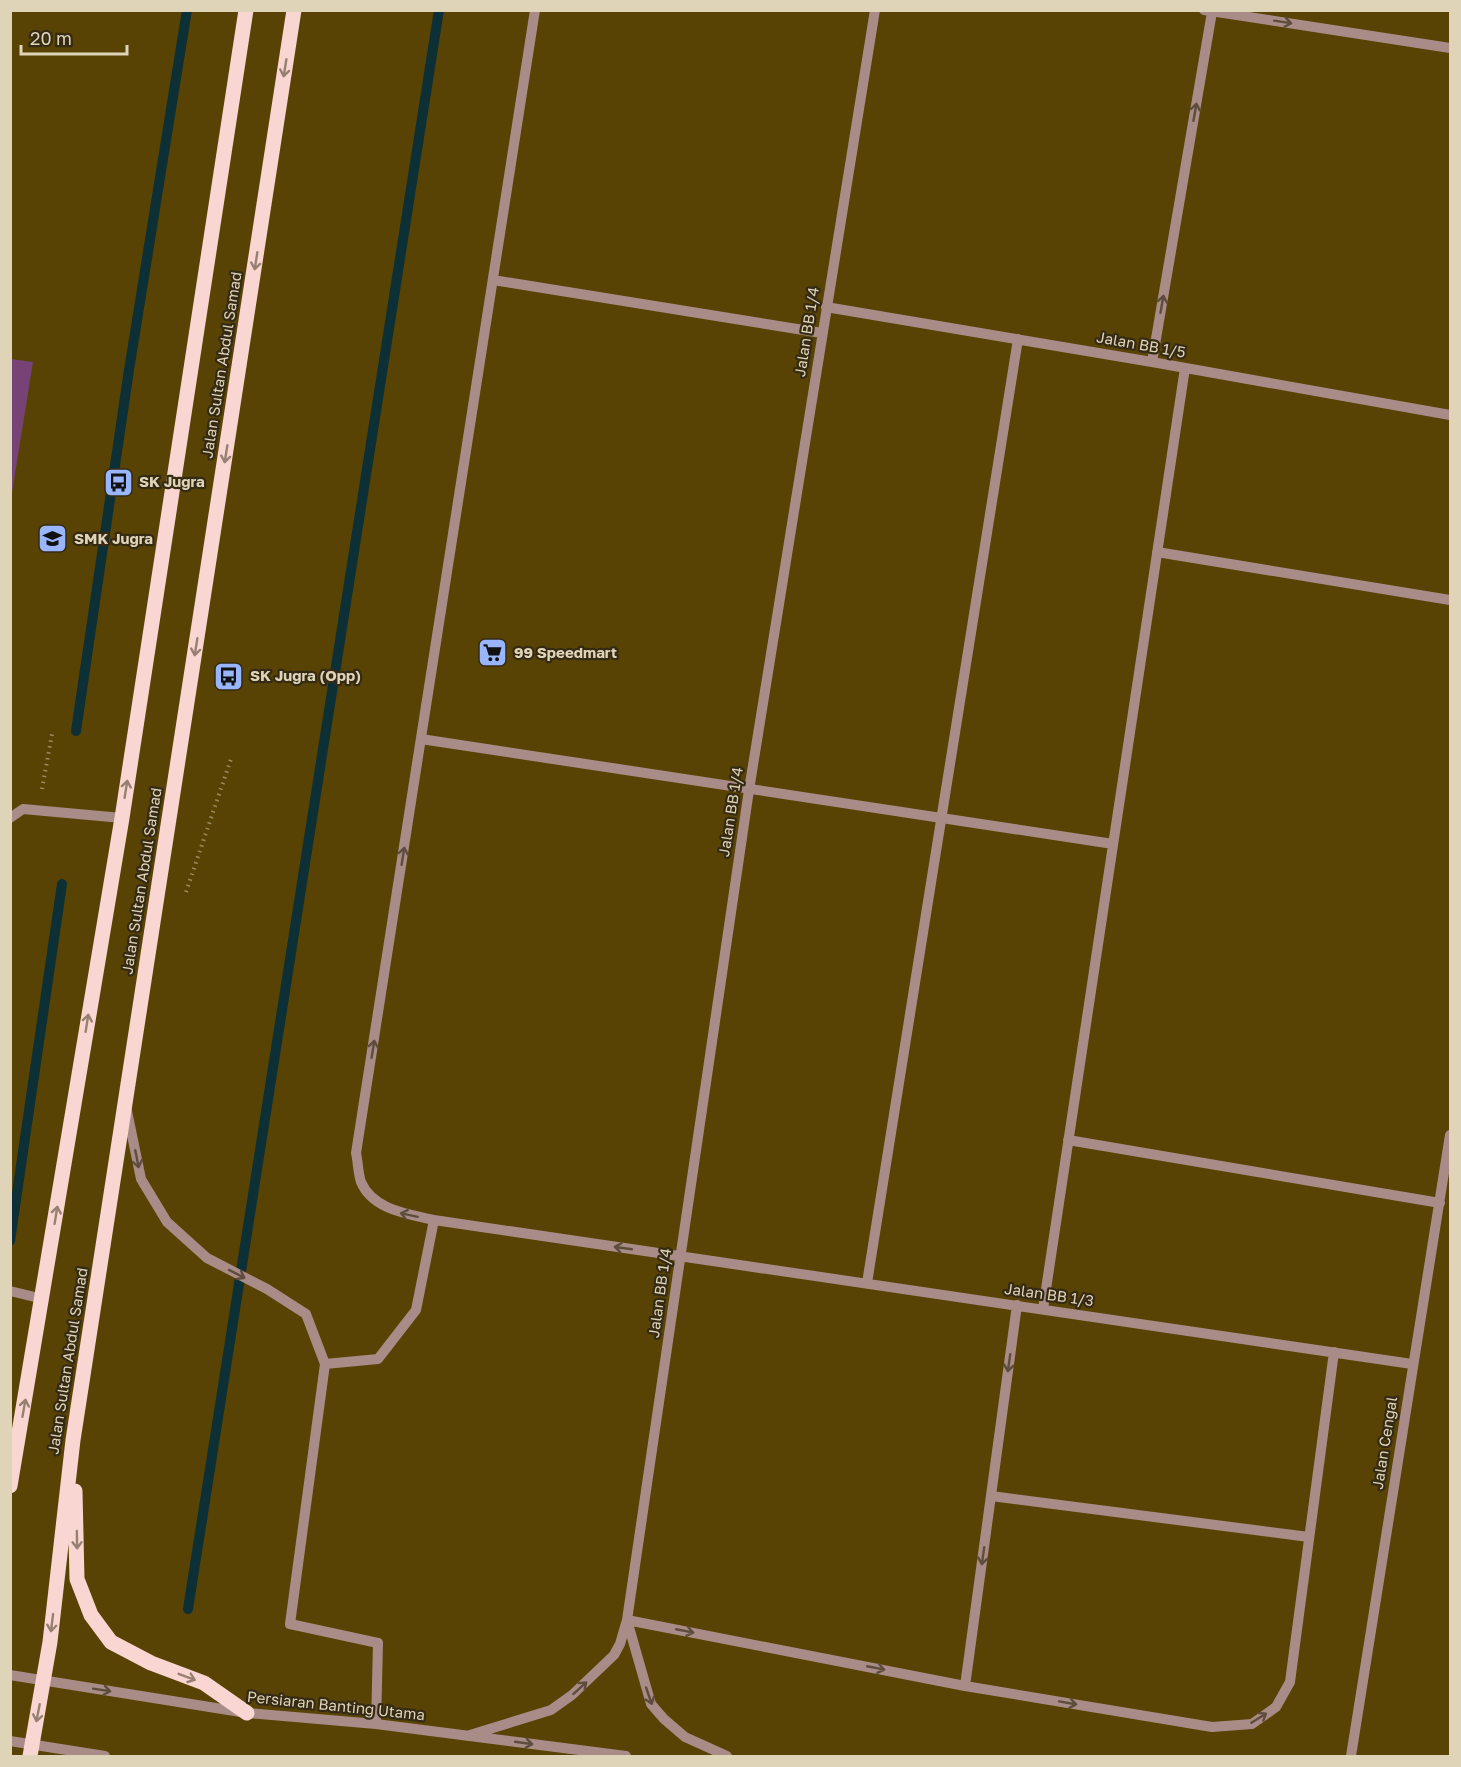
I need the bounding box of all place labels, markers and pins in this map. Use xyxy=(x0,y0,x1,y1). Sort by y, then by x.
bus stop icon: SK Jugra xyxy=(102,466,134,498)
place label: SK Jugra xyxy=(139,472,205,490)
school or university icon: SMK Jugra xyxy=(37,523,69,555)
place label: SMK Jugra xyxy=(74,529,153,547)
supermarket icon: 99 Speedmart xyxy=(477,637,509,669)
place label: 99 Speedmart xyxy=(514,643,617,661)
bus stop icon: SK Jugra (Opp) xyxy=(213,660,245,692)
place label: SK Jugra (Opp) xyxy=(250,666,361,684)

